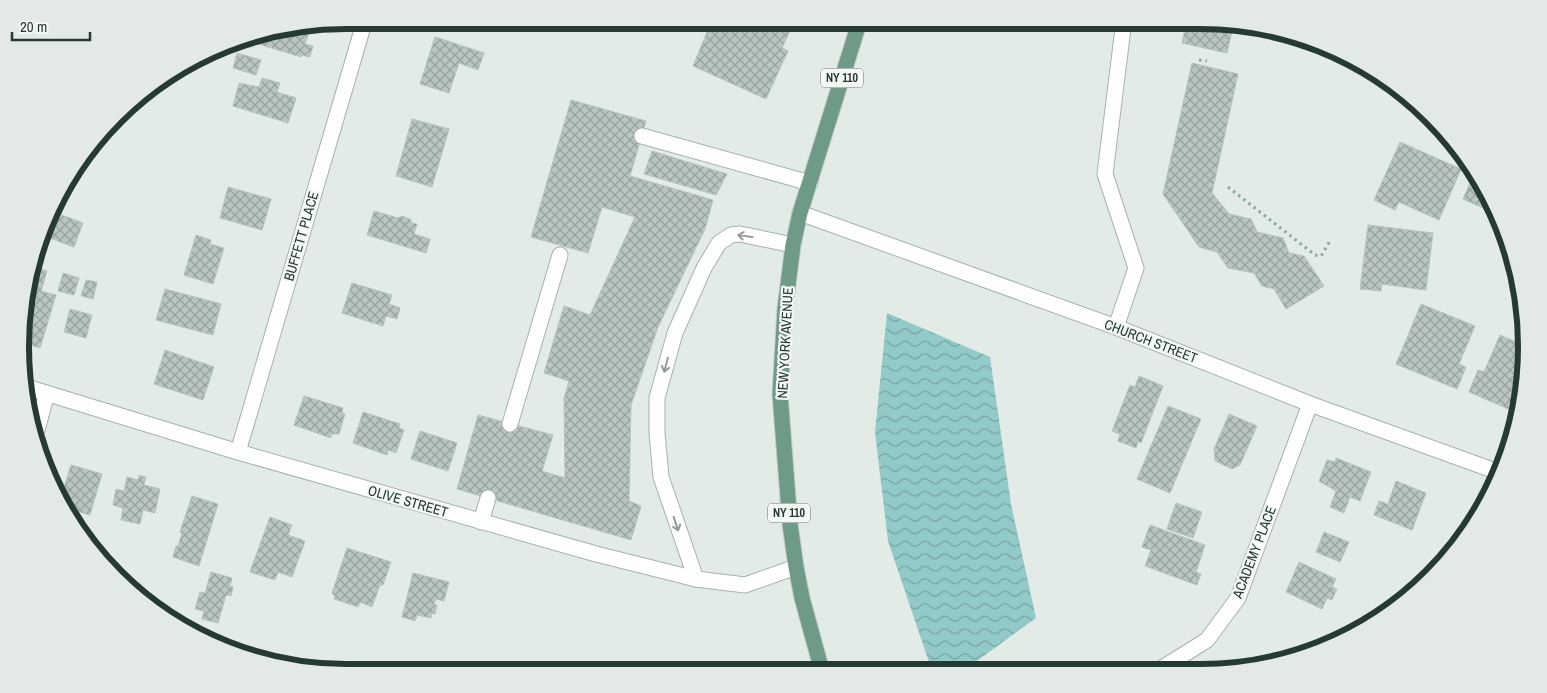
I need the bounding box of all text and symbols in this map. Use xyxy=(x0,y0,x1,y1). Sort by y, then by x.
scale bar xyxy=(12,10,90,42)
text: 20 m xyxy=(20,16,47,37)
road number: NY 110 xyxy=(821,68,863,88)
street label: BUFFETT PLACE xyxy=(280,189,322,283)
one-way arrow xyxy=(738,231,754,241)
street label: NEW YORK AVENUE xyxy=(773,287,797,399)
street label: CHURCH STREET xyxy=(1102,315,1200,367)
one-way arrow xyxy=(661,357,670,373)
street label: OLIVE STREET xyxy=(366,481,450,521)
road number: NY 110 xyxy=(768,503,810,522)
street label: ACADEMY PLACE xyxy=(1228,503,1280,602)
one-way arrow xyxy=(672,516,681,531)

